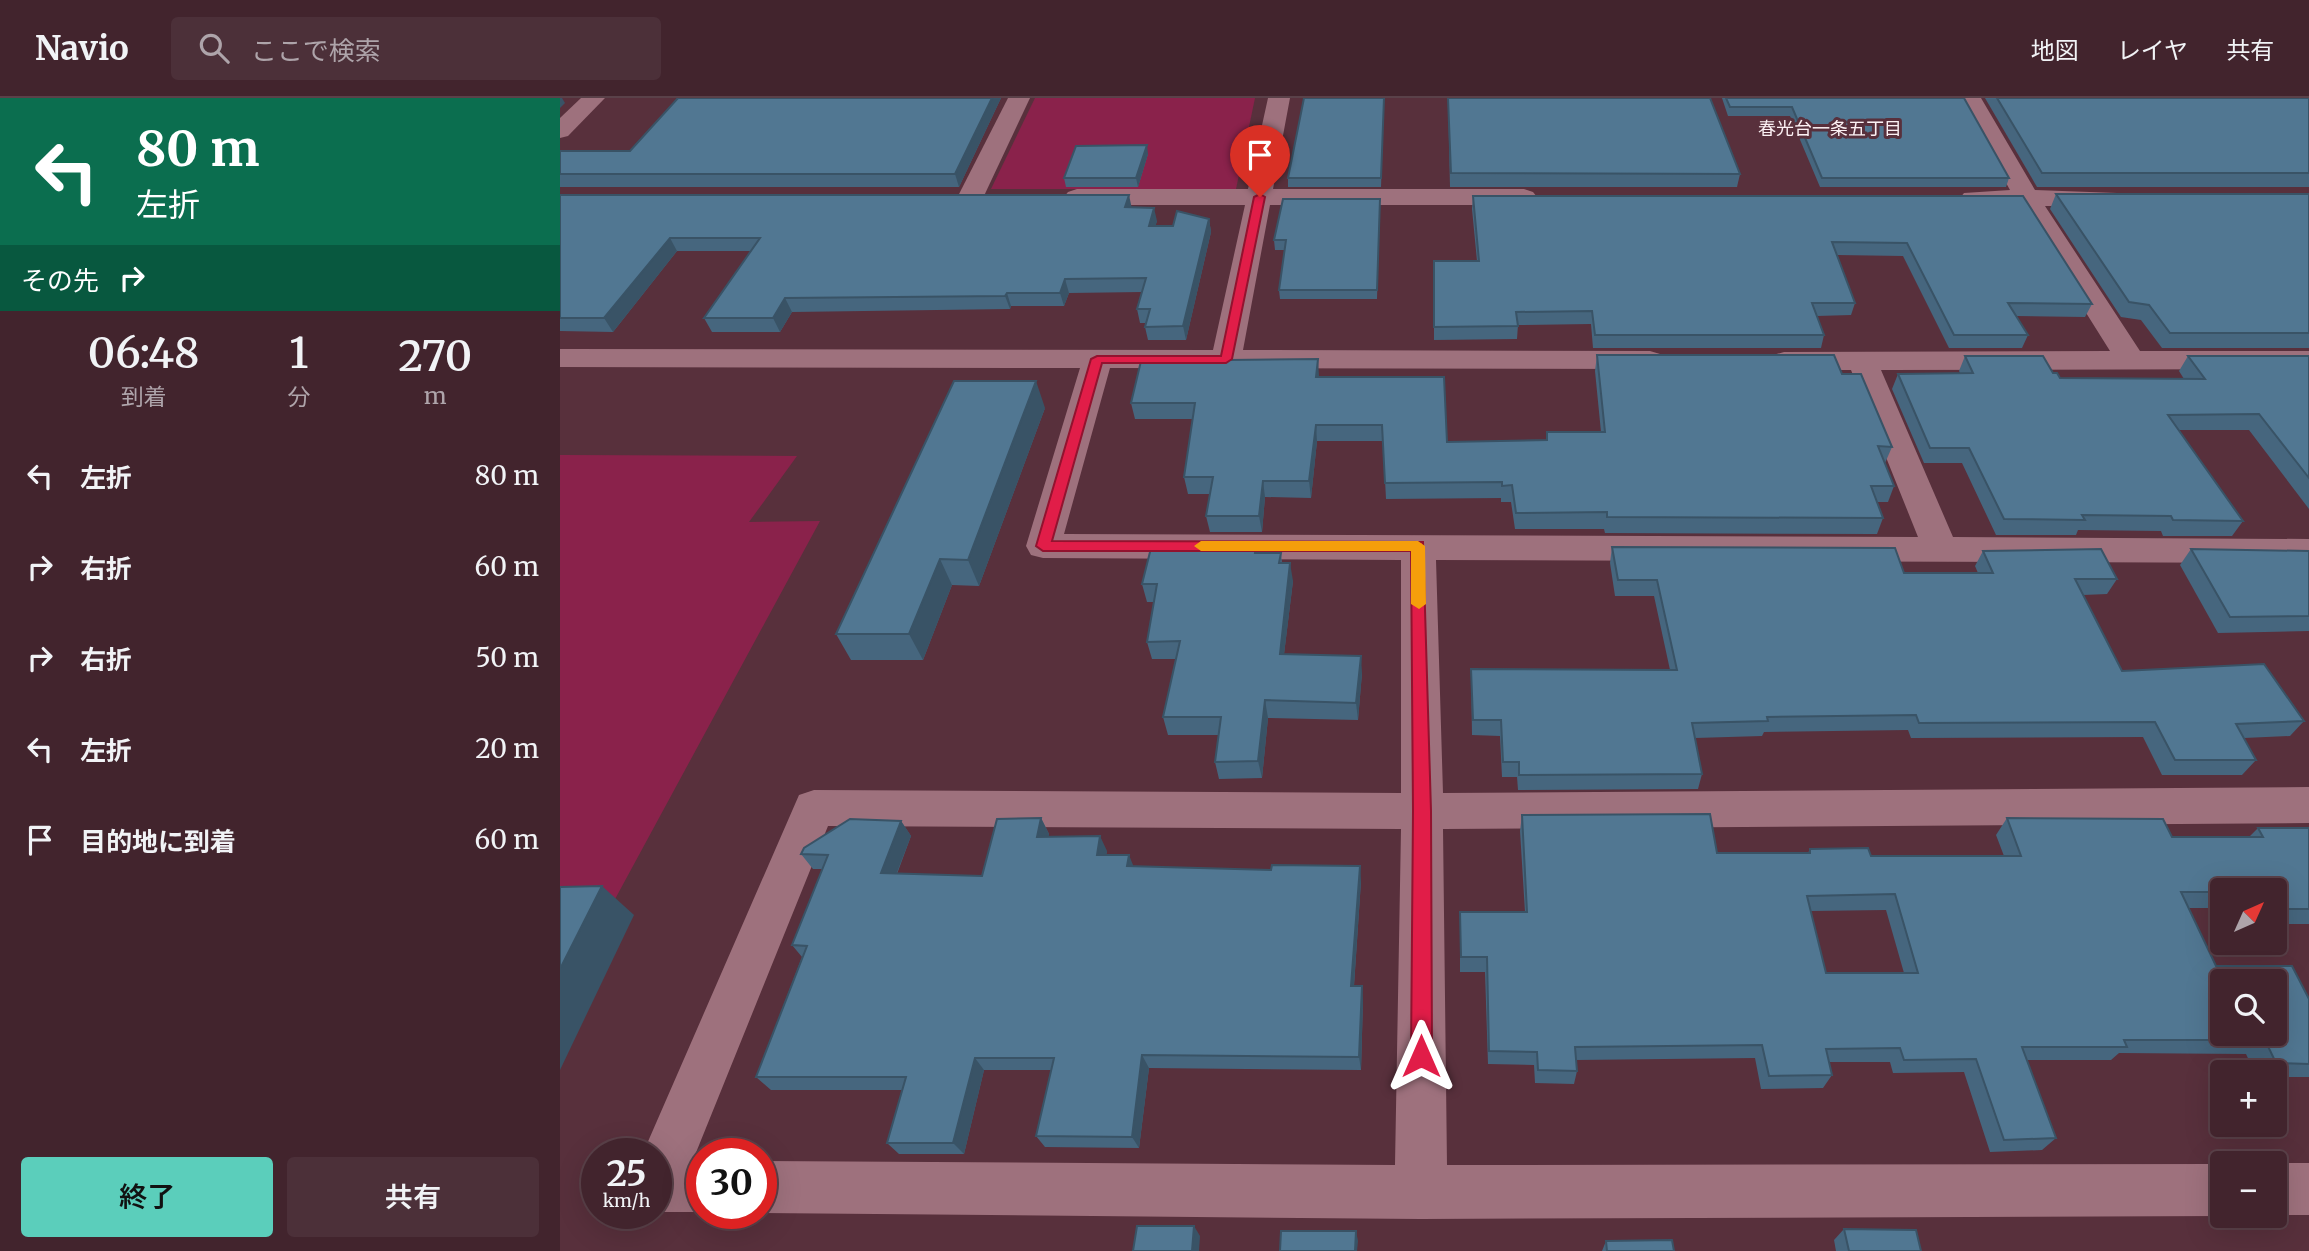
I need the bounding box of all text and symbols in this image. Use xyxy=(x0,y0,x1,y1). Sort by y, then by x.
search box xyxy=(171,17,661,80)
text: Navio xyxy=(35,28,129,69)
icon: search xyxy=(195,29,233,67)
text: ここで検索 xyxy=(251,34,381,67)
text: 地図 xyxy=(2031,35,2079,66)
text: レイヤ xyxy=(2117,35,2188,66)
text: 共有 xyxy=(2226,35,2274,66)
district label: 春光台一条五丁目 xyxy=(1758,117,1902,140)
text: 80 m xyxy=(136,118,259,179)
pin xyxy=(1230,125,1290,197)
icon: left xyxy=(21,126,112,217)
icon: arrive xyxy=(1241,136,1279,174)
text: 左折 xyxy=(136,185,200,225)
icon: right xyxy=(113,259,151,297)
text: その先 xyxy=(21,264,99,297)
text: 06:48 xyxy=(88,327,200,379)
text: 1 xyxy=(289,327,308,379)
text: 270 xyxy=(398,330,472,382)
text: m xyxy=(424,381,447,410)
text: 到着 xyxy=(121,382,167,411)
text: 分 xyxy=(287,382,310,411)
icon: left xyxy=(21,457,59,495)
text: 80 m xyxy=(475,459,539,492)
text: 左折 xyxy=(80,461,132,494)
icon: right xyxy=(21,548,59,586)
text: 60 m xyxy=(475,550,539,583)
text: 右折 xyxy=(80,552,132,585)
icon: right xyxy=(21,639,59,677)
text: 50 m xyxy=(475,641,539,674)
text: 右折 xyxy=(80,643,132,676)
icon: left xyxy=(21,730,59,768)
text: 20 m xyxy=(475,732,539,765)
text: 左折 xyxy=(80,734,132,767)
icon: arrive xyxy=(21,821,59,859)
text: 60 m xyxy=(475,823,539,856)
text: 目的地に到着 xyxy=(80,825,236,858)
north arrow xyxy=(2210,878,2287,956)
map controls xyxy=(2210,878,2287,1228)
button: search xyxy=(2210,969,2287,1046)
position arrow xyxy=(1384,1019,1458,1093)
button: + xyxy=(2210,1060,2287,1137)
speed limit sign: 30 xyxy=(686,1138,777,1229)
button: − xyxy=(2210,1151,2287,1228)
text: 25 xyxy=(606,1152,647,1196)
button: 終了 xyxy=(21,1157,273,1237)
button: 共有 xyxy=(287,1157,539,1237)
text: km/h xyxy=(603,1189,650,1212)

